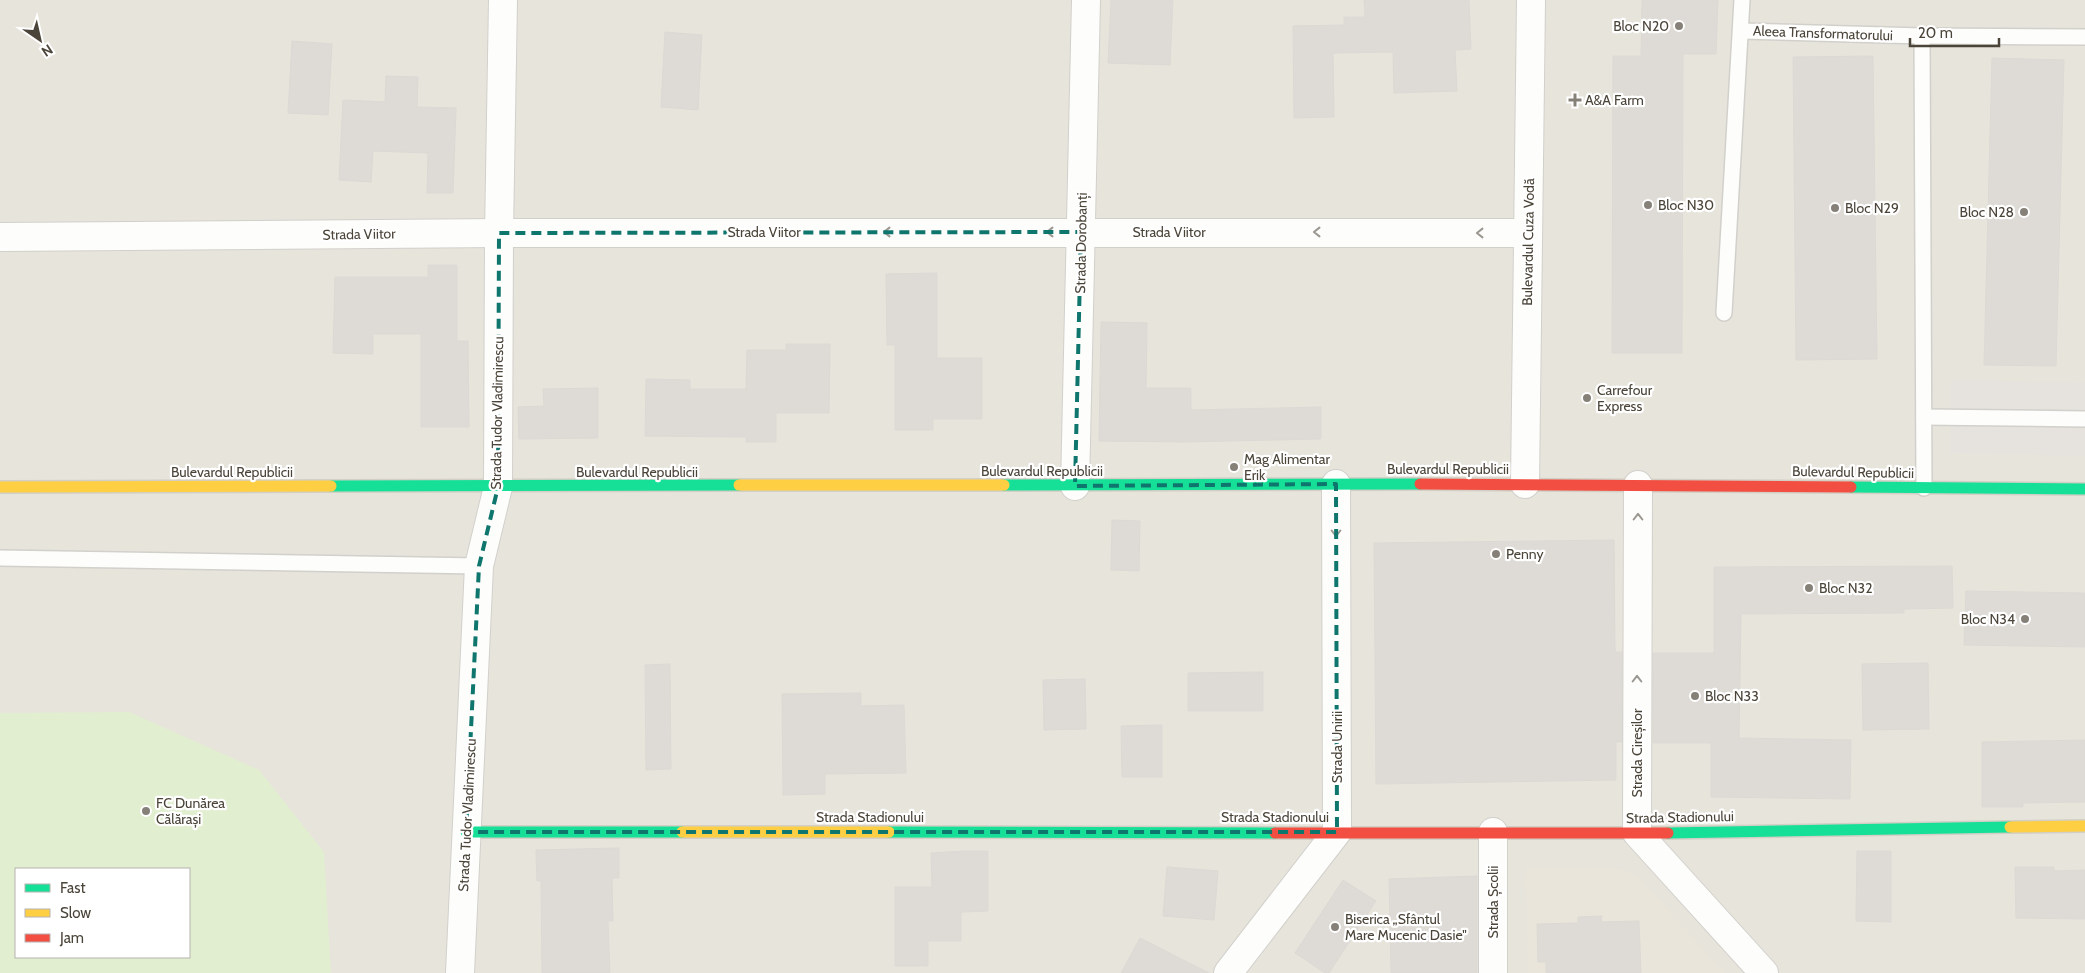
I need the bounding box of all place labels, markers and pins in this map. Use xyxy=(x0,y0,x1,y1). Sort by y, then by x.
place label: Bloc N20 xyxy=(1613,17,1669,35)
marker: Bloc N20 xyxy=(1673,20,1685,32)
place label: A&A Farm xyxy=(1585,91,1644,109)
marker: A&A Farm xyxy=(1569,94,1581,106)
place label: Bloc N30 xyxy=(1658,196,1714,214)
marker: Bloc N30 xyxy=(1642,199,1654,211)
place label: Bloc N29 xyxy=(1845,199,1899,217)
marker: Bloc N29 xyxy=(1829,202,1841,214)
place label: Bloc N28 xyxy=(1960,203,2014,221)
marker: Bloc N28 xyxy=(2018,206,2030,218)
place label: Carrefour Express xyxy=(1597,381,1653,415)
marker: Carrefour Express xyxy=(1581,392,1593,404)
place label: Mag Alimentar Erik xyxy=(1244,450,1331,484)
marker: Mag Alimentar Erik xyxy=(1228,461,1240,473)
place label: Penny xyxy=(1506,545,1544,563)
marker: Penny xyxy=(1490,548,1502,560)
place label: Bloc N32 xyxy=(1819,579,1872,597)
marker: Bloc N32 xyxy=(1803,582,1815,594)
place label: Bloc N34 xyxy=(1961,610,2015,628)
marker: Bloc N34 xyxy=(2019,613,2031,625)
place label: Bloc N33 xyxy=(1705,687,1759,705)
marker: Bloc N33 xyxy=(1689,690,1701,702)
place label: FC Dunărea Călărași xyxy=(156,794,225,828)
marker: FC Dunărea Călărași xyxy=(140,805,152,817)
place label: Biserica „Sfântul Mare Mucenic Dasie" xyxy=(1345,910,1467,944)
marker: Biserica „Sfântul Mare Mucenic Dasie" xyxy=(1329,921,1341,933)

